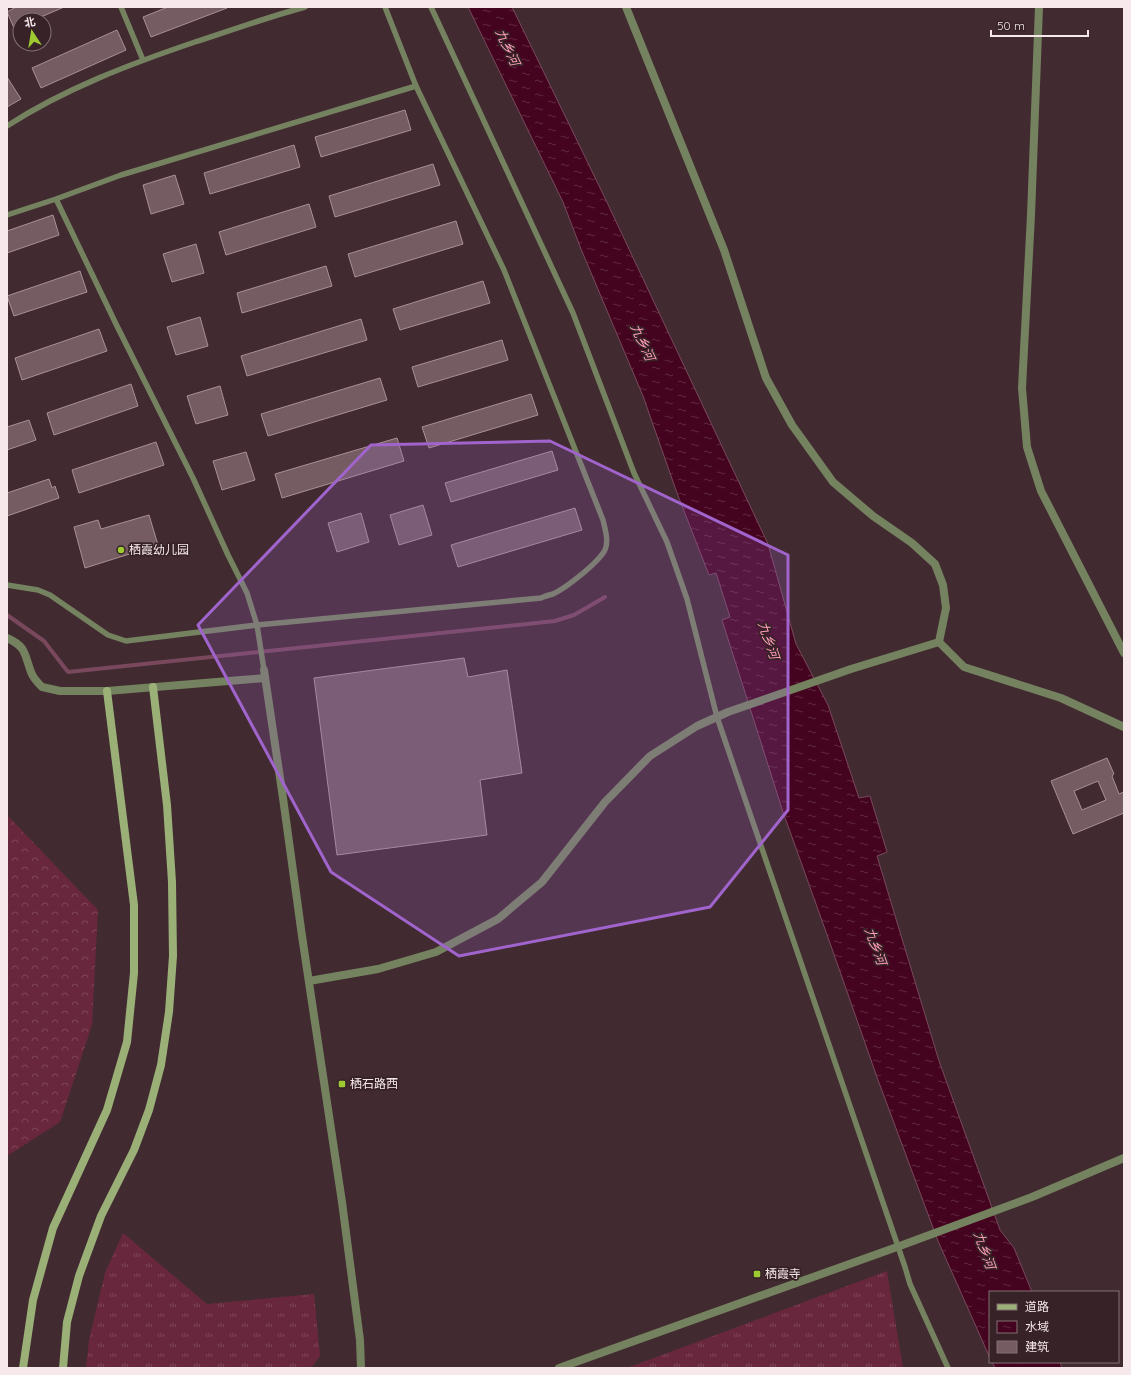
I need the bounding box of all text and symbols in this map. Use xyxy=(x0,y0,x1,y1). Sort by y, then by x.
north arrow xyxy=(12,12,52,52)
scale bar xyxy=(991,12,1088,38)
text: 北 xyxy=(23,14,37,30)
text: 50 m xyxy=(997,18,1025,33)
water label: 九乡河 xyxy=(493,26,525,71)
water label: 九乡河 xyxy=(628,321,660,366)
place label: 栖霞幼儿园 xyxy=(129,542,189,557)
marker: 栖霞幼儿园 xyxy=(116,545,126,555)
water label: 九乡河 xyxy=(755,619,784,664)
water label: 九乡河 xyxy=(862,925,891,970)
place label: 栖石路西 xyxy=(350,1076,398,1091)
marker: 栖石路西 xyxy=(337,1079,347,1089)
water label: 九乡河 xyxy=(971,1229,1000,1274)
place label: 栖霞寺 xyxy=(765,1266,801,1281)
marker: 栖霞寺 xyxy=(752,1269,762,1279)
legend xyxy=(989,1291,1119,1363)
text: 道路 xyxy=(1025,1299,1049,1314)
text: 水域 xyxy=(1025,1319,1049,1334)
text: 建筑 xyxy=(1025,1339,1049,1354)

